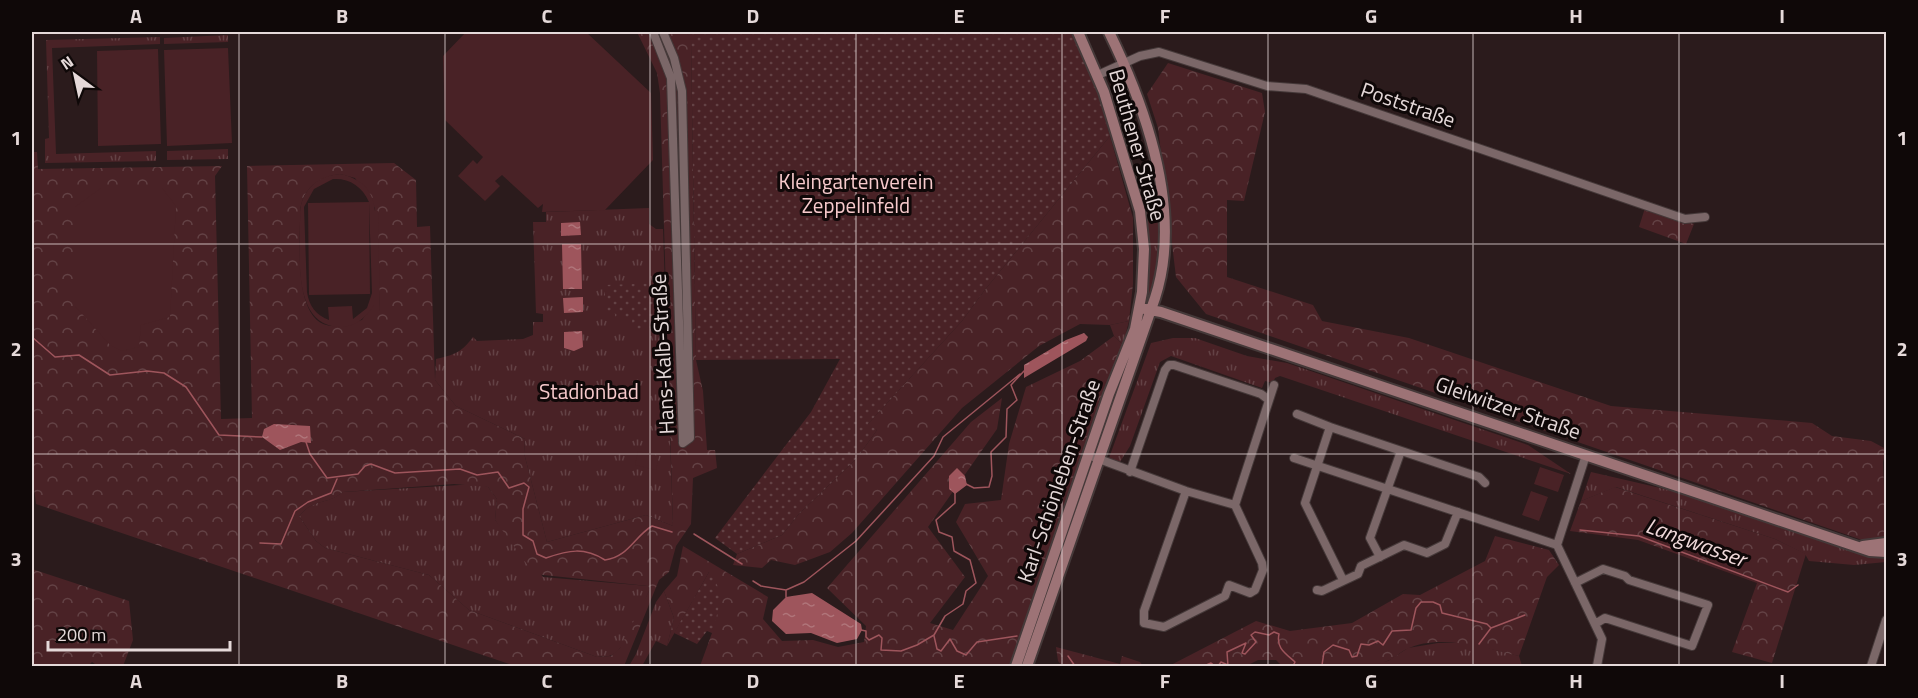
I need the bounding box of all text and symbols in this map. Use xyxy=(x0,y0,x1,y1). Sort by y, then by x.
text: A xyxy=(130,0,142,31)
text: B xyxy=(336,0,348,31)
text: C xyxy=(542,0,553,31)
text: D xyxy=(747,0,759,31)
text: E xyxy=(953,0,965,31)
text: F xyxy=(1160,0,1171,31)
text: G xyxy=(1365,0,1377,31)
text: H xyxy=(1569,0,1583,31)
text: I xyxy=(1779,0,1785,31)
north arrow xyxy=(45,45,105,105)
text: N xyxy=(56,49,78,76)
street label: Beuthener Straße xyxy=(1101,65,1175,224)
street label: Poststraße xyxy=(1357,73,1460,135)
text: 1 xyxy=(10,122,22,153)
text: 1 xyxy=(1896,122,1908,153)
park label: Kleingartenverein Zeppelinfeld xyxy=(778,165,934,221)
street label: Hans-Kalb-Straße xyxy=(642,273,682,435)
text: 2 xyxy=(10,333,22,364)
text: 2 xyxy=(1896,333,1908,364)
street label: Gleiwitzer Straße xyxy=(1431,367,1585,447)
park label: Stadionbad xyxy=(539,375,639,407)
street label: Karl-Schönleben-Straße xyxy=(1008,375,1108,587)
water label: Langwasser xyxy=(1641,508,1754,577)
text: 3 xyxy=(10,543,22,574)
text: 3 xyxy=(1896,543,1908,574)
scale bar xyxy=(48,614,230,652)
text: 200 m xyxy=(57,621,106,648)
text: A xyxy=(130,665,142,696)
text: B xyxy=(336,665,348,696)
text: C xyxy=(542,665,553,696)
text: D xyxy=(747,665,759,696)
text: E xyxy=(953,665,965,696)
text: F xyxy=(1160,665,1171,696)
text: G xyxy=(1365,665,1377,696)
text: H xyxy=(1569,665,1583,696)
text: I xyxy=(1779,665,1785,696)

